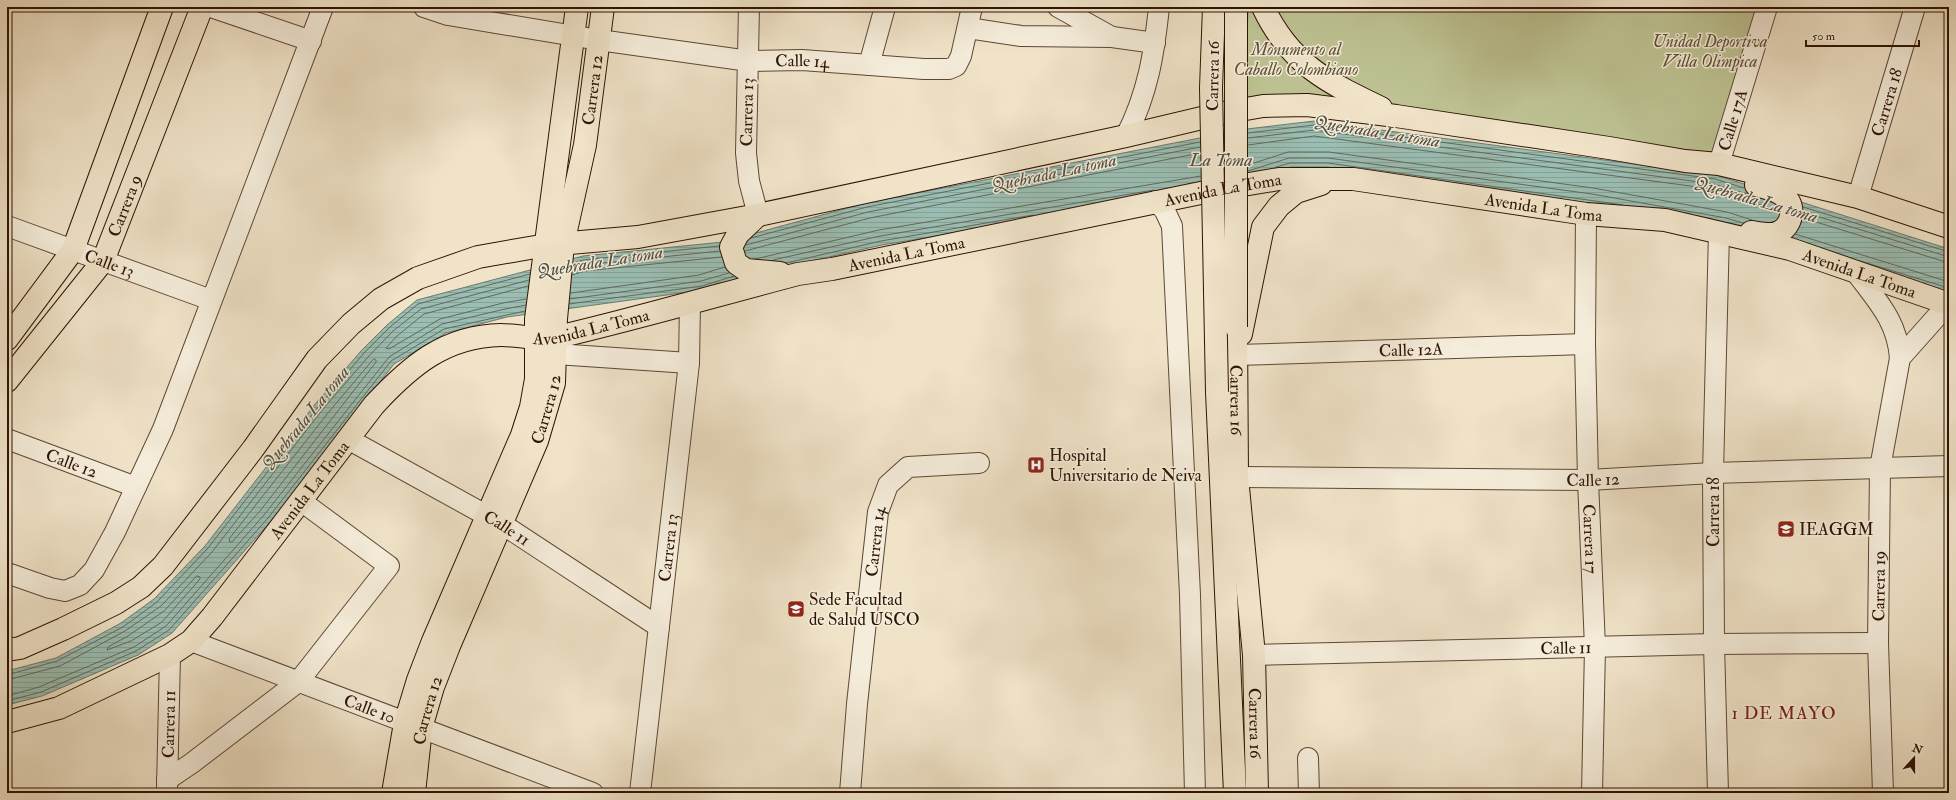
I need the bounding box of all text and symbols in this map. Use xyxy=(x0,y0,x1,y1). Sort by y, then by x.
scale bar xyxy=(1806,22,1919,48)
text: 50 m xyxy=(1812,29,1836,44)
park label: Unidad Deportiva Villa Olimpica xyxy=(1652,31,1768,72)
street label: Carrera 16 xyxy=(1202,39,1224,111)
park label: Monumento al Caballo Colombiano xyxy=(1234,39,1358,80)
street label: Calle 14 xyxy=(775,49,831,73)
street label: Carrera 12 xyxy=(577,53,607,126)
street label: Carrera 18 xyxy=(1866,66,1907,139)
street label: Carrera 13 xyxy=(736,78,758,146)
street label: Calle 17A xyxy=(1713,86,1752,153)
water label: Quebrada La toma xyxy=(1312,111,1442,153)
water label: Quebrada La toma xyxy=(989,149,1119,197)
water label: La Toma xyxy=(1189,149,1253,172)
street label: Avenida La Toma xyxy=(1161,168,1284,211)
water label: Quebrada La toma xyxy=(1692,171,1820,229)
street label: Carrera 9 xyxy=(103,172,146,240)
street label: Avenida La Toma xyxy=(1482,188,1604,226)
street label: Avenida La Toma xyxy=(845,231,967,276)
water label: Quebrada La toma xyxy=(535,241,665,283)
street label: Avenida La Toma xyxy=(1799,243,1920,303)
street label: Calle 13 xyxy=(82,245,137,282)
street label: Avenida La Toma xyxy=(532,304,652,349)
street label: Calle 12A xyxy=(1378,338,1444,361)
water label: Quebrada La toma xyxy=(257,361,355,475)
street label: Carrera 16 xyxy=(1226,365,1247,437)
street label: Carrera 12 xyxy=(526,375,565,446)
street label: Avenida La Toma xyxy=(264,436,354,544)
street label: Calle 12 xyxy=(43,444,101,482)
place label: Hospital Universitario de Neiva xyxy=(1049,445,1203,486)
hospital icon: Hospital Universitario de Neiva xyxy=(1026,455,1046,475)
street label: Calle 12 xyxy=(1566,468,1621,491)
street label: Carrera 18 xyxy=(1703,477,1724,547)
street label: Carrera 14 xyxy=(860,502,890,578)
street label: Carrera 17 xyxy=(1579,504,1602,574)
street label: Calle 11 xyxy=(480,505,534,550)
street label: Carrera 13 xyxy=(654,512,682,583)
school or university icon: IEAGGM xyxy=(1776,519,1796,539)
place label: IEAGGM xyxy=(1799,519,1874,540)
street label: Carrera 19 xyxy=(1868,551,1890,622)
place label: Sede Facultad de Salud USCO xyxy=(809,589,920,630)
school or university icon: Sede Facultad de Salud USCO xyxy=(786,599,806,619)
street label: Calle 11 xyxy=(1540,636,1592,659)
street label: Carrera 12 xyxy=(409,672,447,746)
street label: Carrera 16 xyxy=(1244,688,1267,760)
street label: Calle 10 xyxy=(341,689,398,728)
street label: Carrera 11 xyxy=(157,690,180,758)
district label: 1 DE MAYO xyxy=(1731,702,1837,725)
north arrow xyxy=(1894,738,1934,778)
text: N xyxy=(1910,741,1925,757)

